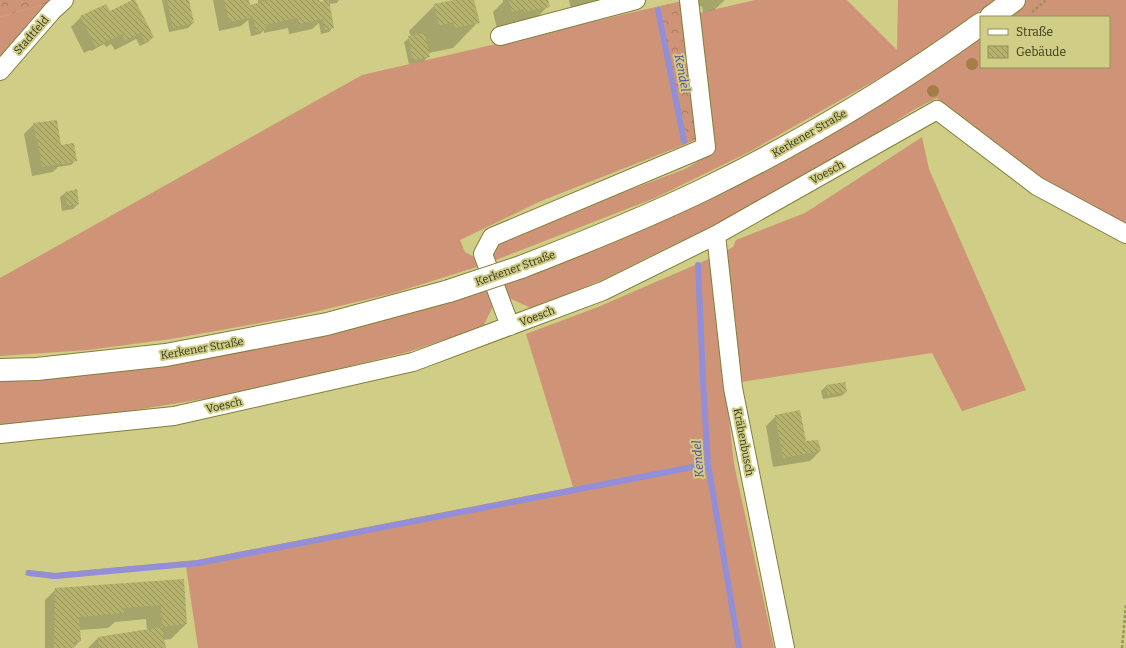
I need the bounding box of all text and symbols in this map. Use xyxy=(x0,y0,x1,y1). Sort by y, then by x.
street label: Stadtfeld xyxy=(11,13,52,57)
legend xyxy=(980,16,1110,68)
text: Straße xyxy=(1016,25,1053,39)
text: Gebäude xyxy=(1016,45,1066,59)
water label: Kendel xyxy=(672,53,692,93)
street label: Kerkener Straße xyxy=(770,107,849,160)
street label: Voesch xyxy=(808,158,847,187)
street label: Kerkener Straße xyxy=(474,248,557,289)
street label: Voesch xyxy=(518,304,557,329)
street label: Kerkener Straße xyxy=(160,335,245,362)
street label: Voesch xyxy=(205,395,244,416)
street label: Krähenbusch xyxy=(731,407,756,477)
water label: Kendel xyxy=(689,440,707,478)

